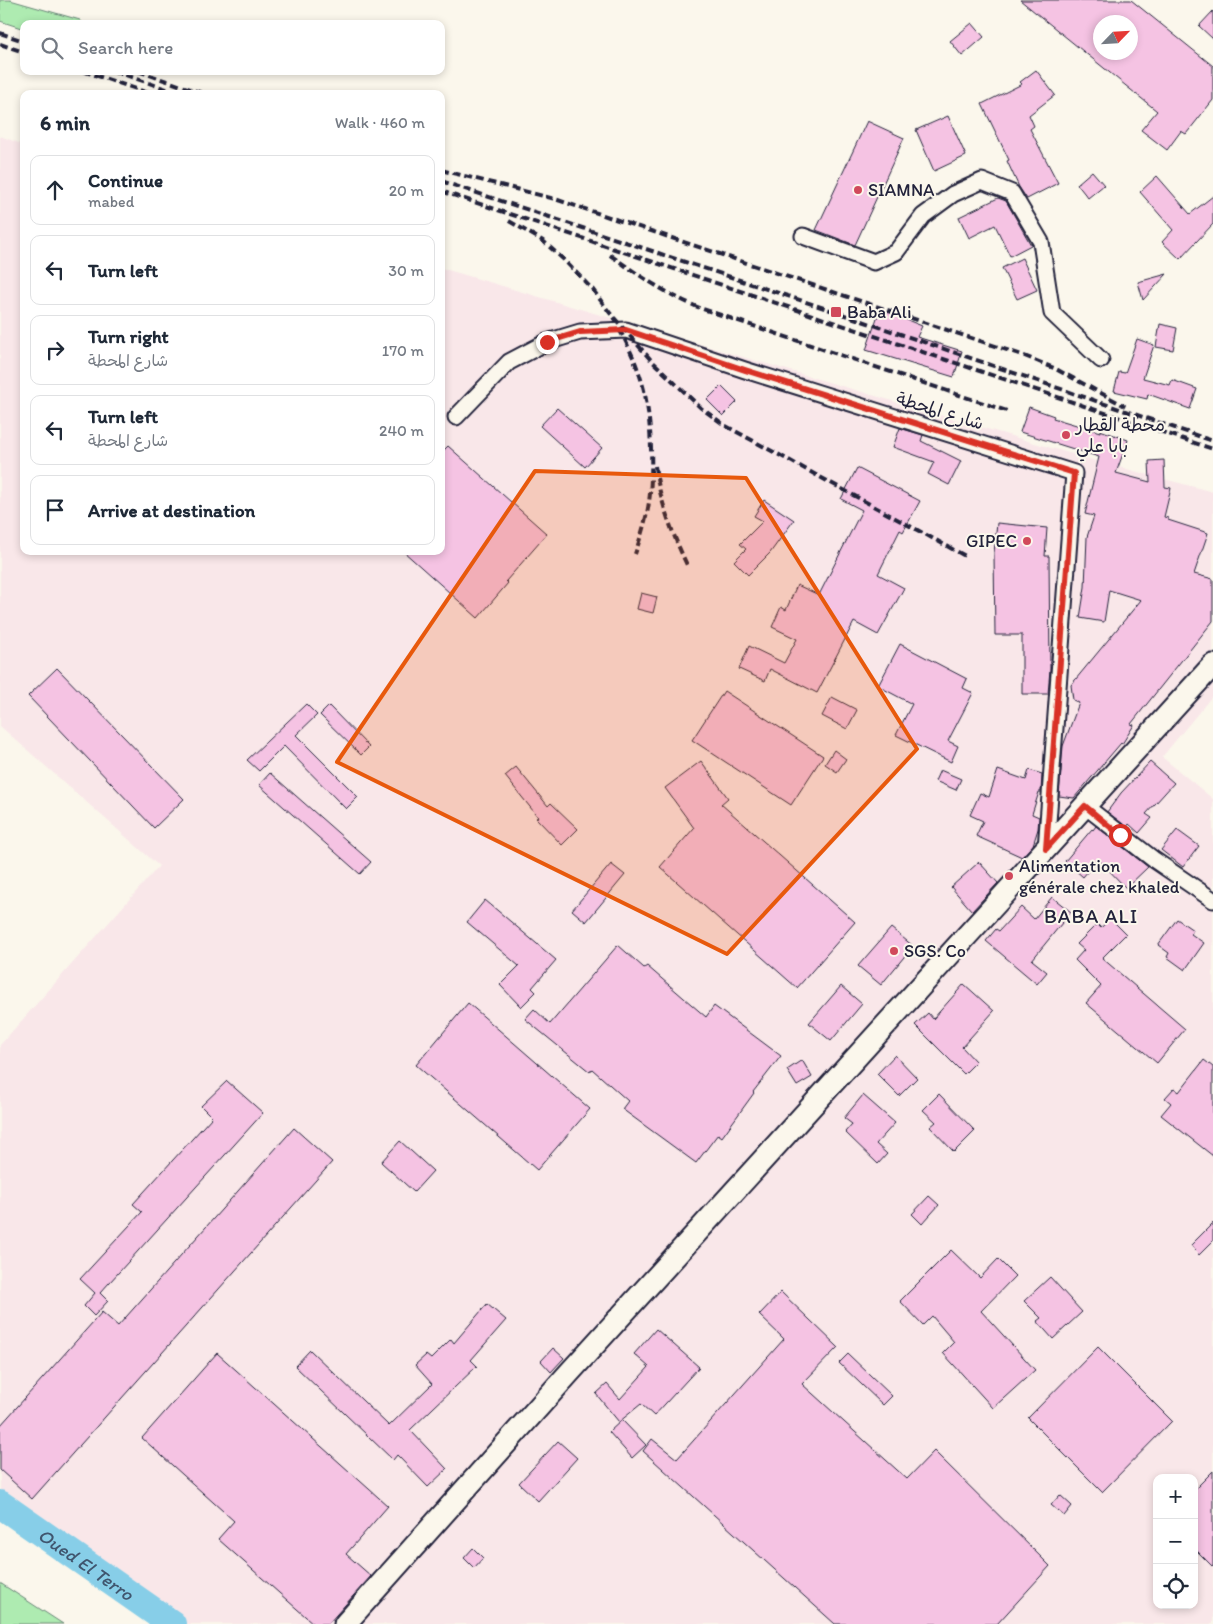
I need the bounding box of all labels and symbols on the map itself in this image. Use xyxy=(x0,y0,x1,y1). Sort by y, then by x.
north arrow xyxy=(1093,15,1138,60)
place label: SIAMNA xyxy=(868,179,935,201)
marker: SIAMNA xyxy=(852,184,864,196)
place label: Baba Ali xyxy=(847,301,911,323)
marker: Baba Ali xyxy=(829,305,843,319)
route end xyxy=(536,331,559,354)
street label: شارع المحطة xyxy=(893,387,986,436)
place label: محطة القطار بابا علي xyxy=(1074,414,1165,462)
marker: محطة القطار بابا علي xyxy=(1060,429,1072,441)
place label: GIPEC xyxy=(966,530,1017,552)
marker: GIPEC xyxy=(1021,535,1033,547)
route start xyxy=(1109,824,1132,847)
place label: Alimentation générale chez khaled xyxy=(1019,855,1180,898)
marker: Alimentation générale chez khaled xyxy=(1003,870,1015,882)
district label: BABA ALI xyxy=(1044,904,1138,928)
place label: SGS. Co xyxy=(904,940,966,962)
marker: SGS. Co xyxy=(888,945,900,957)
water label: Oued El Terro xyxy=(34,1523,139,1606)

